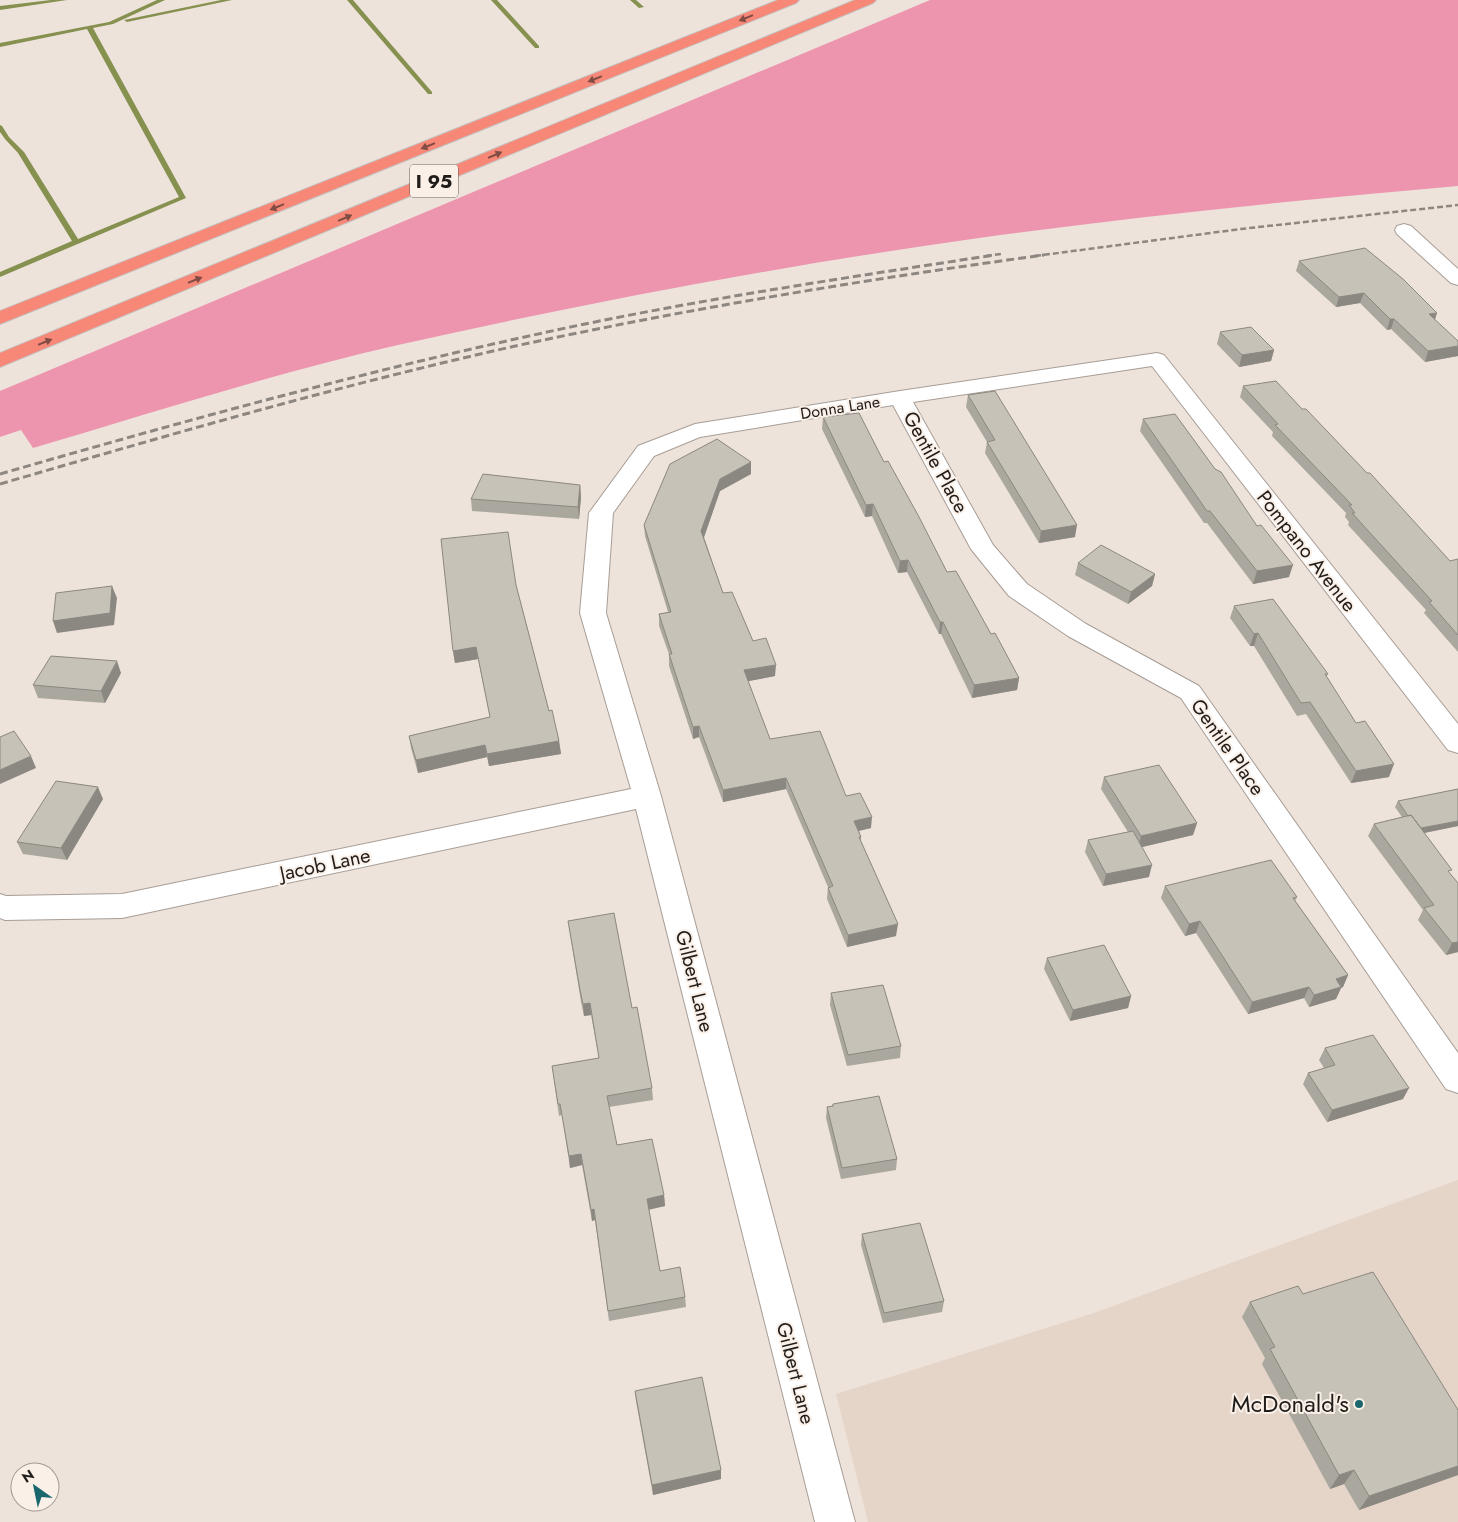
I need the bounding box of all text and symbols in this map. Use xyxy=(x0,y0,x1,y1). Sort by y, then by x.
one-way arrow xyxy=(738,14,753,22)
one-way arrow xyxy=(587,75,602,83)
one-way arrow xyxy=(420,142,435,150)
one-way arrow xyxy=(488,151,502,159)
road number: I 95 xyxy=(410,165,458,198)
one-way arrow xyxy=(269,203,284,211)
one-way arrow xyxy=(338,213,352,221)
one-way arrow xyxy=(188,276,203,284)
one-way arrow xyxy=(38,338,53,346)
street label: Donna Lane xyxy=(799,390,882,425)
street label: Gentile Place xyxy=(896,406,975,518)
street label: Pompano Avenue xyxy=(1250,484,1363,618)
street label: Gentile Place xyxy=(1184,693,1272,802)
street label: Jacob Lane xyxy=(274,841,373,889)
street label: Gilbert Lane xyxy=(668,927,721,1035)
street label: Gilbert Lane xyxy=(769,1319,822,1427)
place label: McDonald's xyxy=(1231,1386,1349,1421)
marker: McDonald's xyxy=(1353,1398,1365,1410)
north arrow xyxy=(10,1462,60,1512)
text: N xyxy=(18,1465,38,1488)

